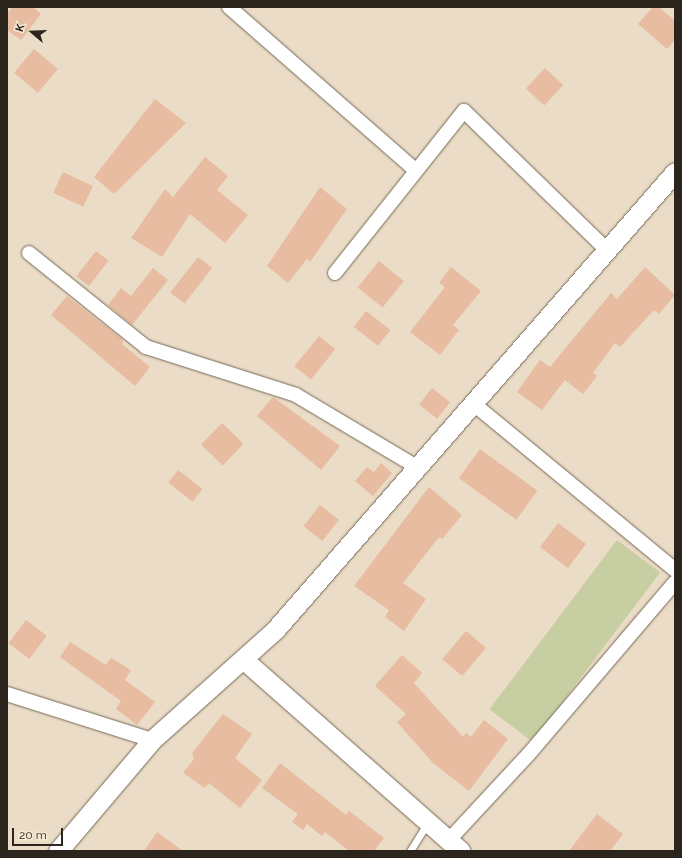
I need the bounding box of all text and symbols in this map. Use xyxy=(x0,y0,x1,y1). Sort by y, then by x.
north arrow xyxy=(12,12,52,52)
text: K xyxy=(13,22,28,34)
scale bar xyxy=(14,820,65,846)
text: 20 m xyxy=(19,828,47,842)

